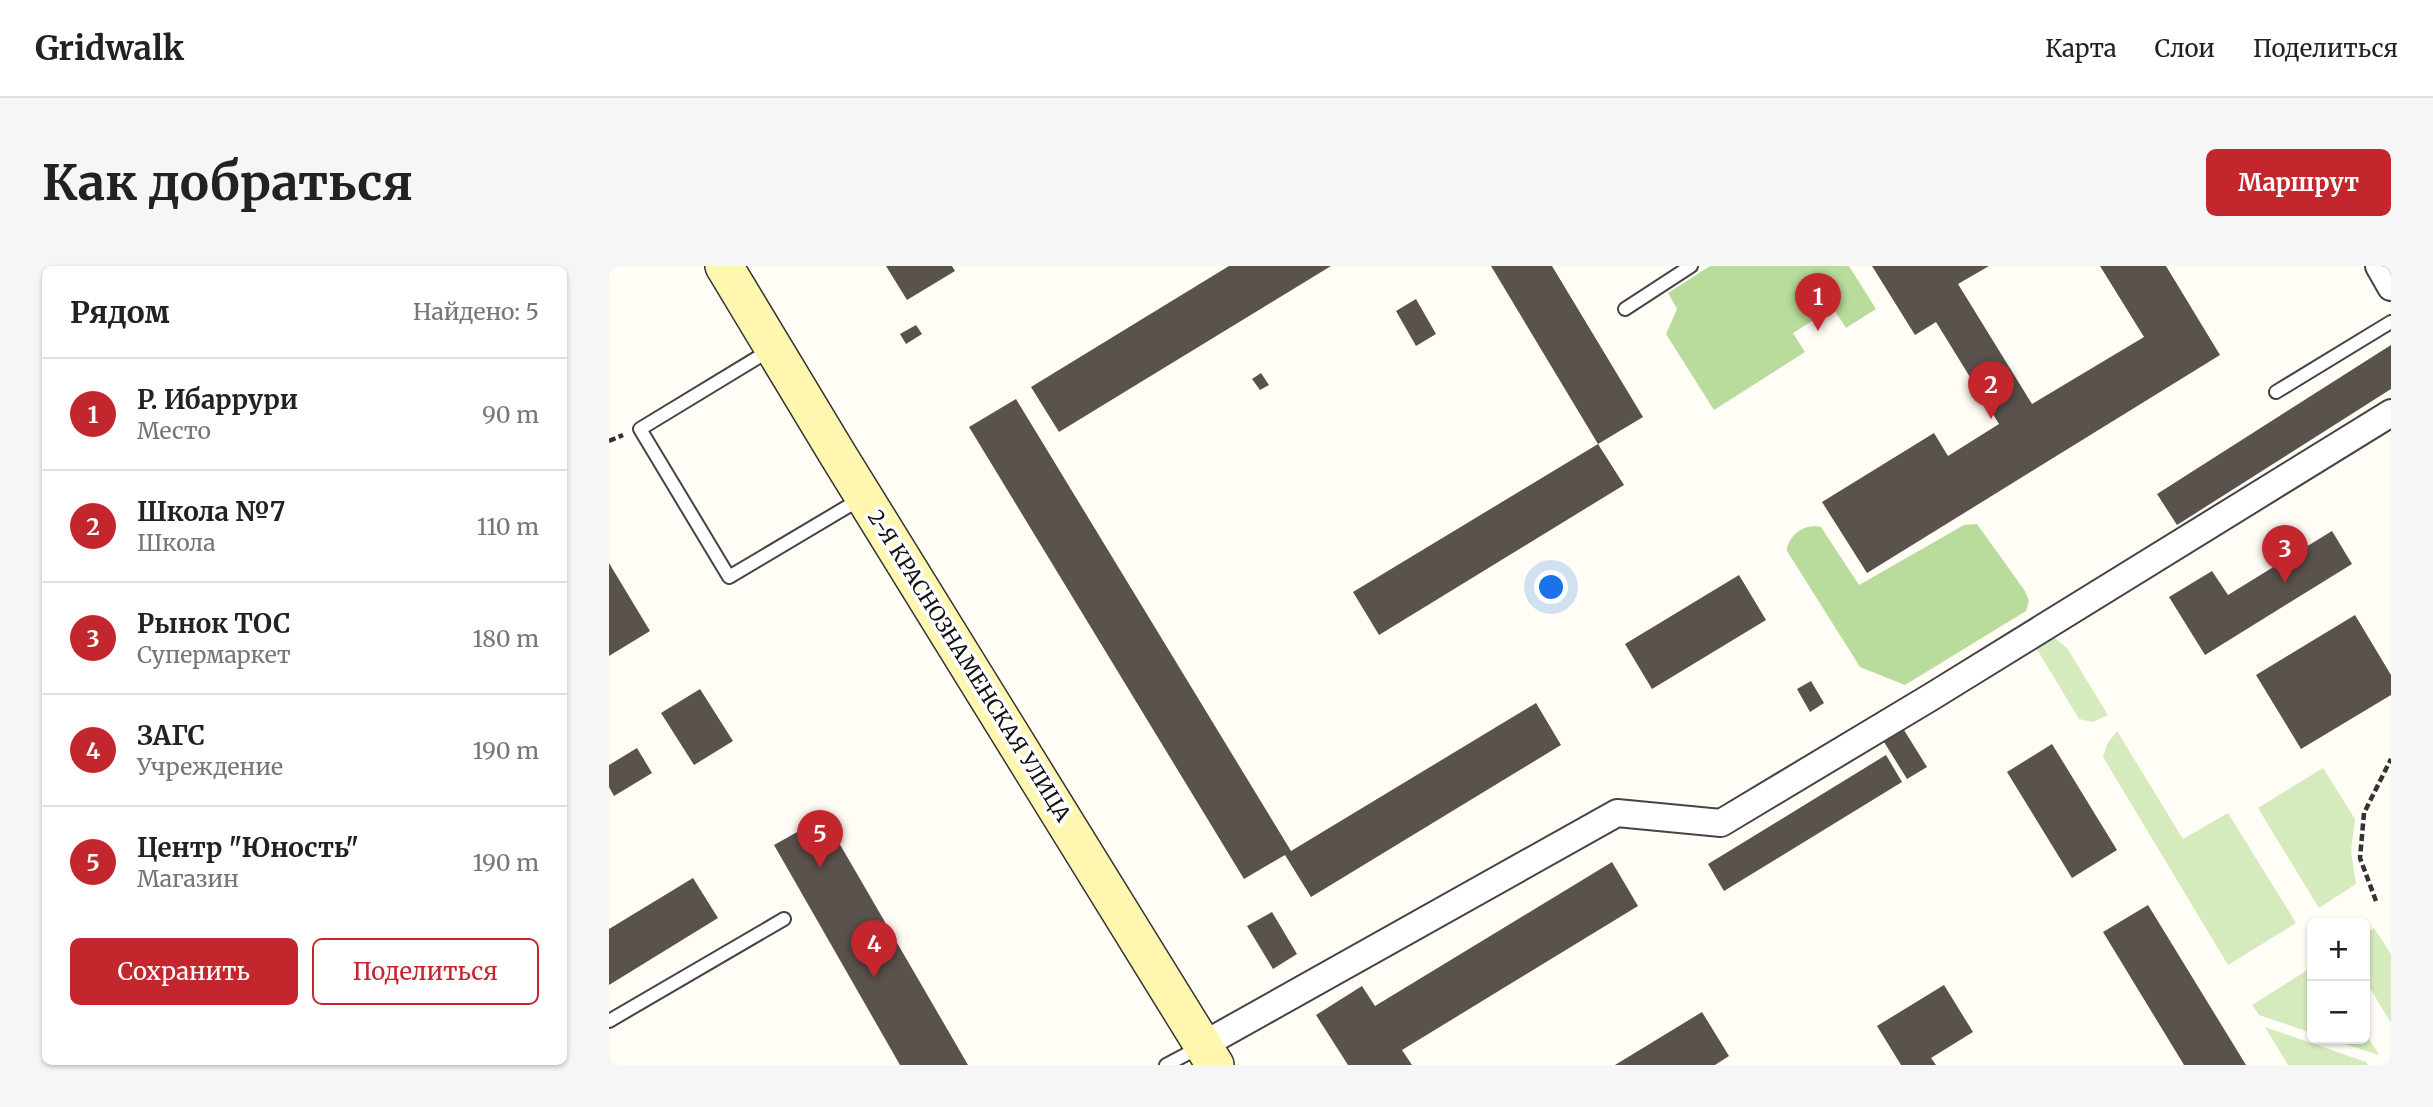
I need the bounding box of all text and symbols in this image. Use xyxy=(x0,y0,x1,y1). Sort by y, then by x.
text: Gridwalk xyxy=(35,28,184,69)
text: Карта xyxy=(2045,33,2117,64)
text: Слои xyxy=(2155,33,2215,64)
text: Поделиться xyxy=(2253,33,2398,64)
button: Маршрут xyxy=(2206,149,2391,216)
text: Как добраться xyxy=(42,152,413,213)
pin: 1 xyxy=(1795,273,1841,331)
text: Рядом xyxy=(70,293,170,331)
text: Найдено: 5 xyxy=(413,297,539,326)
pin: 2 xyxy=(1968,361,2014,419)
text: Р. Ибаррури xyxy=(137,383,298,416)
text: 1 xyxy=(88,400,98,429)
text: 90 m xyxy=(482,400,539,429)
text: Место xyxy=(137,416,211,445)
text: Школа №7 xyxy=(137,495,285,528)
street label: 2-Я КРАСНОЗНАМЕНСКАЯ УЛИЦА xyxy=(862,505,1077,827)
text: 2 xyxy=(86,512,100,541)
text: 110 m xyxy=(477,512,539,541)
pin: 3 xyxy=(2262,525,2308,583)
text: Школа xyxy=(137,528,216,557)
your location xyxy=(1534,570,1568,604)
text: Рынок ТОС xyxy=(137,607,290,640)
text: 3 xyxy=(86,624,100,653)
text: 180 m xyxy=(473,624,539,653)
text: Супермаркет xyxy=(137,640,291,669)
text: ЗАГС xyxy=(137,719,205,752)
text: 4 xyxy=(86,736,100,765)
text: 190 m xyxy=(473,736,539,765)
text: Учреждение xyxy=(137,752,283,781)
pin: 5 xyxy=(797,810,843,868)
text: Центр "Юность" xyxy=(137,831,359,864)
text: 5 xyxy=(86,848,100,877)
text: 190 m xyxy=(473,848,539,877)
text: Магазин xyxy=(137,864,239,893)
map controls xyxy=(2307,918,2370,1044)
button: + xyxy=(2307,918,2370,981)
pin: 4 xyxy=(851,920,897,978)
button: Сохранить xyxy=(70,938,298,1005)
button: Поделиться xyxy=(312,938,539,1005)
button: − xyxy=(2307,981,2370,1044)

